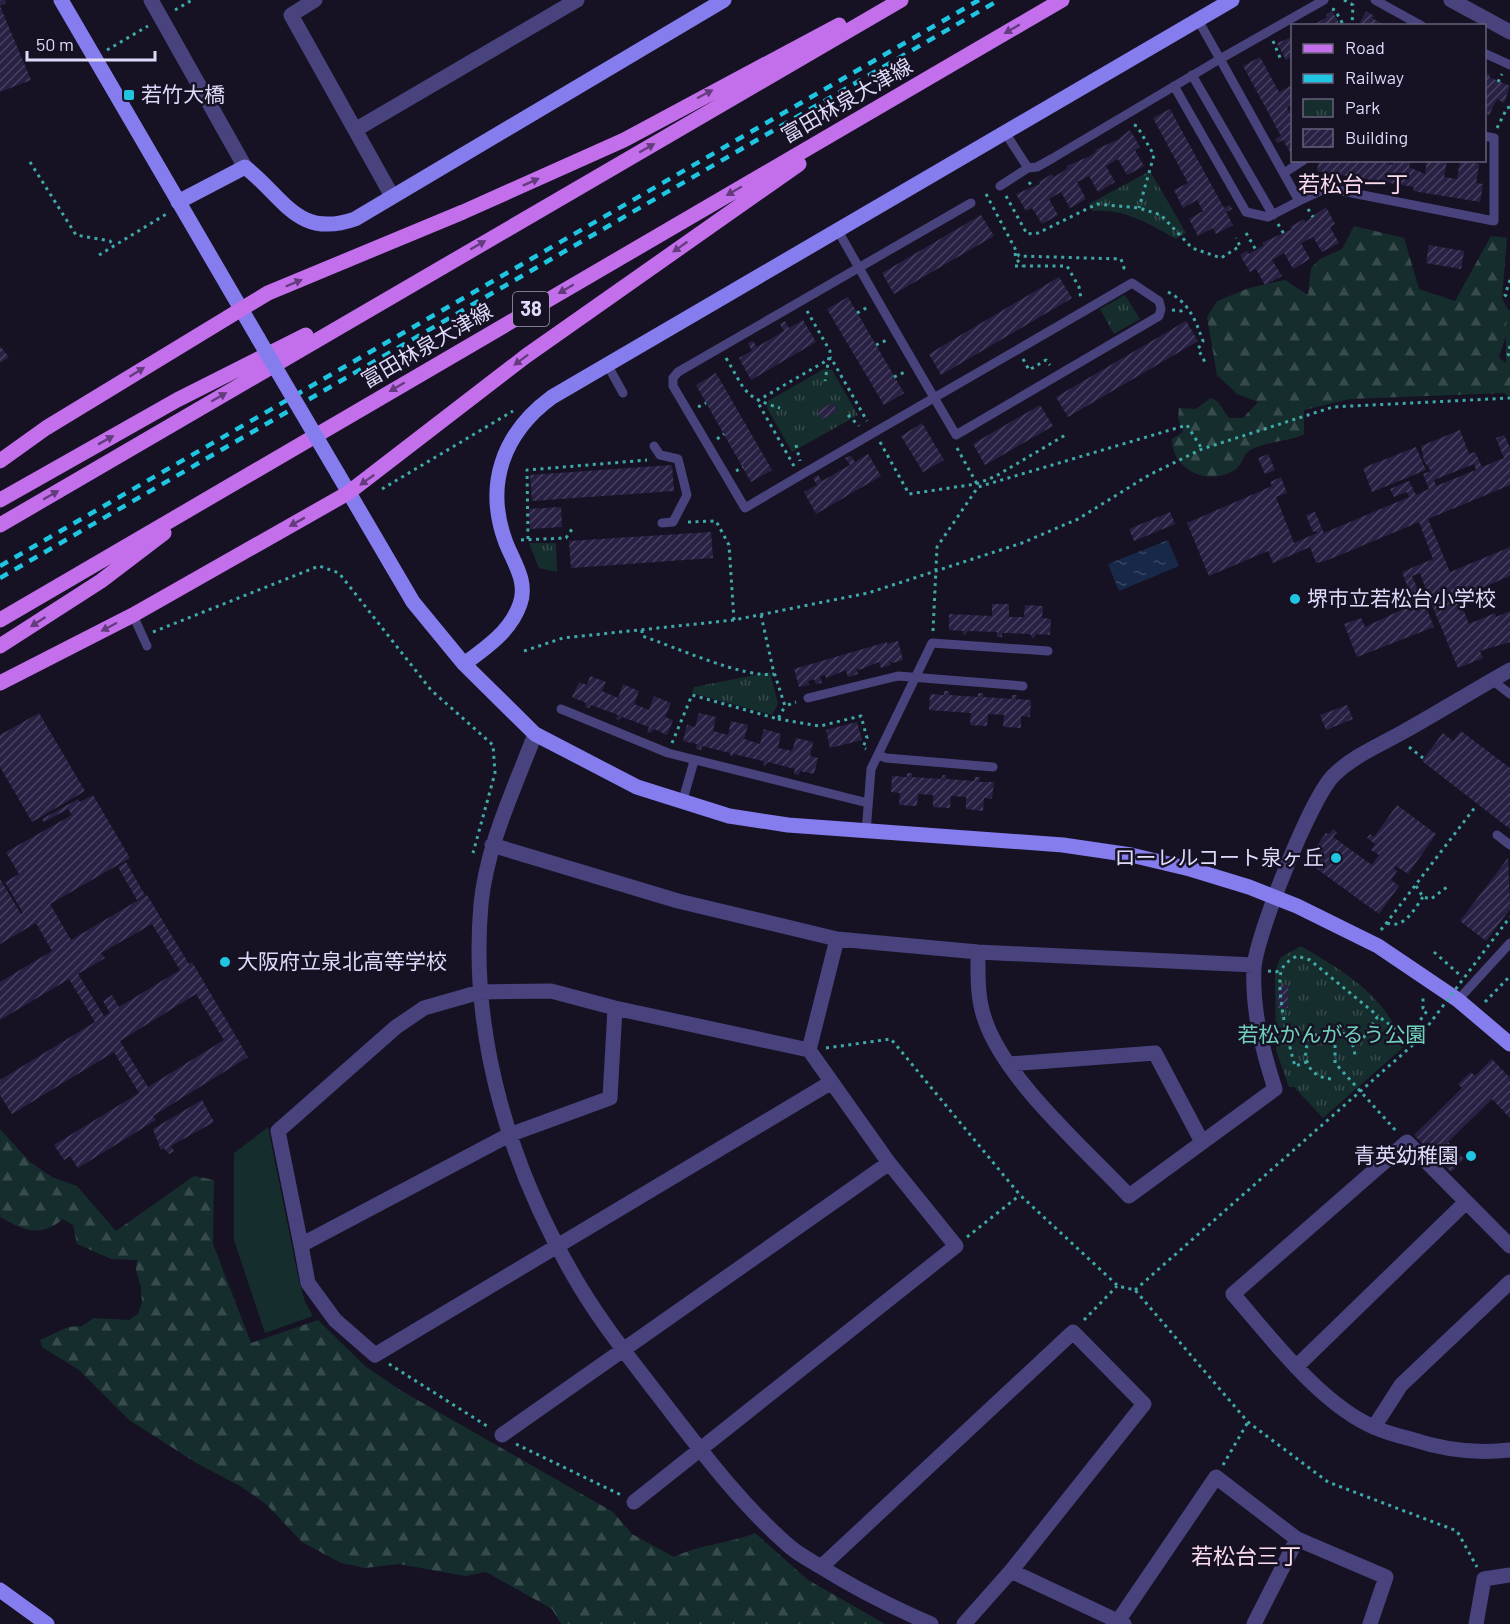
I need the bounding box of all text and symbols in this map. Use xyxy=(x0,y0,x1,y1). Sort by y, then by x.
scale bar xyxy=(27,24,154,62)
one-way arrow xyxy=(1004,24,1020,35)
legend xyxy=(1291,24,1486,162)
text: 50 m xyxy=(36,33,74,55)
text: Road xyxy=(1345,36,1385,58)
street label: 富田林泉大津線 xyxy=(776,52,916,147)
text: Railway xyxy=(1345,66,1404,88)
place label: 若竹大橋 xyxy=(141,81,225,106)
marker: 若竹大橋 xyxy=(122,88,136,102)
one-way arrow xyxy=(697,90,714,99)
text: Park xyxy=(1345,96,1380,118)
text: Building xyxy=(1345,126,1408,148)
one-way arrow xyxy=(639,142,655,153)
district label: 若松台一丁 xyxy=(1298,170,1408,196)
one-way arrow xyxy=(523,177,541,187)
one-way arrow xyxy=(725,186,742,196)
one-way arrow xyxy=(470,240,486,251)
one-way arrow xyxy=(672,241,688,253)
one-way arrow xyxy=(285,278,303,288)
one-way arrow xyxy=(557,284,574,294)
road number: 38 xyxy=(513,292,549,326)
street label: 富田林泉大津線 xyxy=(356,297,496,392)
one-way arrow xyxy=(513,354,529,366)
one-way arrow xyxy=(129,366,145,377)
one-way arrow xyxy=(389,382,405,393)
one-way arrow xyxy=(211,391,227,402)
one-way arrow xyxy=(98,435,115,445)
one-way arrow xyxy=(359,473,374,485)
one-way arrow xyxy=(42,490,59,500)
one-way arrow xyxy=(289,516,306,526)
place label: 堺市立若松台小学校 xyxy=(1307,585,1496,610)
marker: 堺市立若松台小学校 xyxy=(1288,592,1302,606)
one-way arrow xyxy=(30,616,46,627)
one-way arrow xyxy=(100,622,117,632)
place label: ローレルコート泉ヶ丘 xyxy=(1114,844,1324,869)
marker: ローレルコート泉ヶ丘 xyxy=(1329,851,1343,865)
place label: 大阪府立泉北高等学校 xyxy=(237,948,447,973)
marker: 大阪府立泉北高等学校 xyxy=(218,955,232,969)
park label: 若松かんがるう公園 xyxy=(1238,1021,1427,1046)
place label: 青英幼稚園 xyxy=(1354,1142,1459,1167)
marker: 青英幼稚園 xyxy=(1464,1149,1478,1163)
district label: 若松台三丁 xyxy=(1191,1542,1301,1568)

